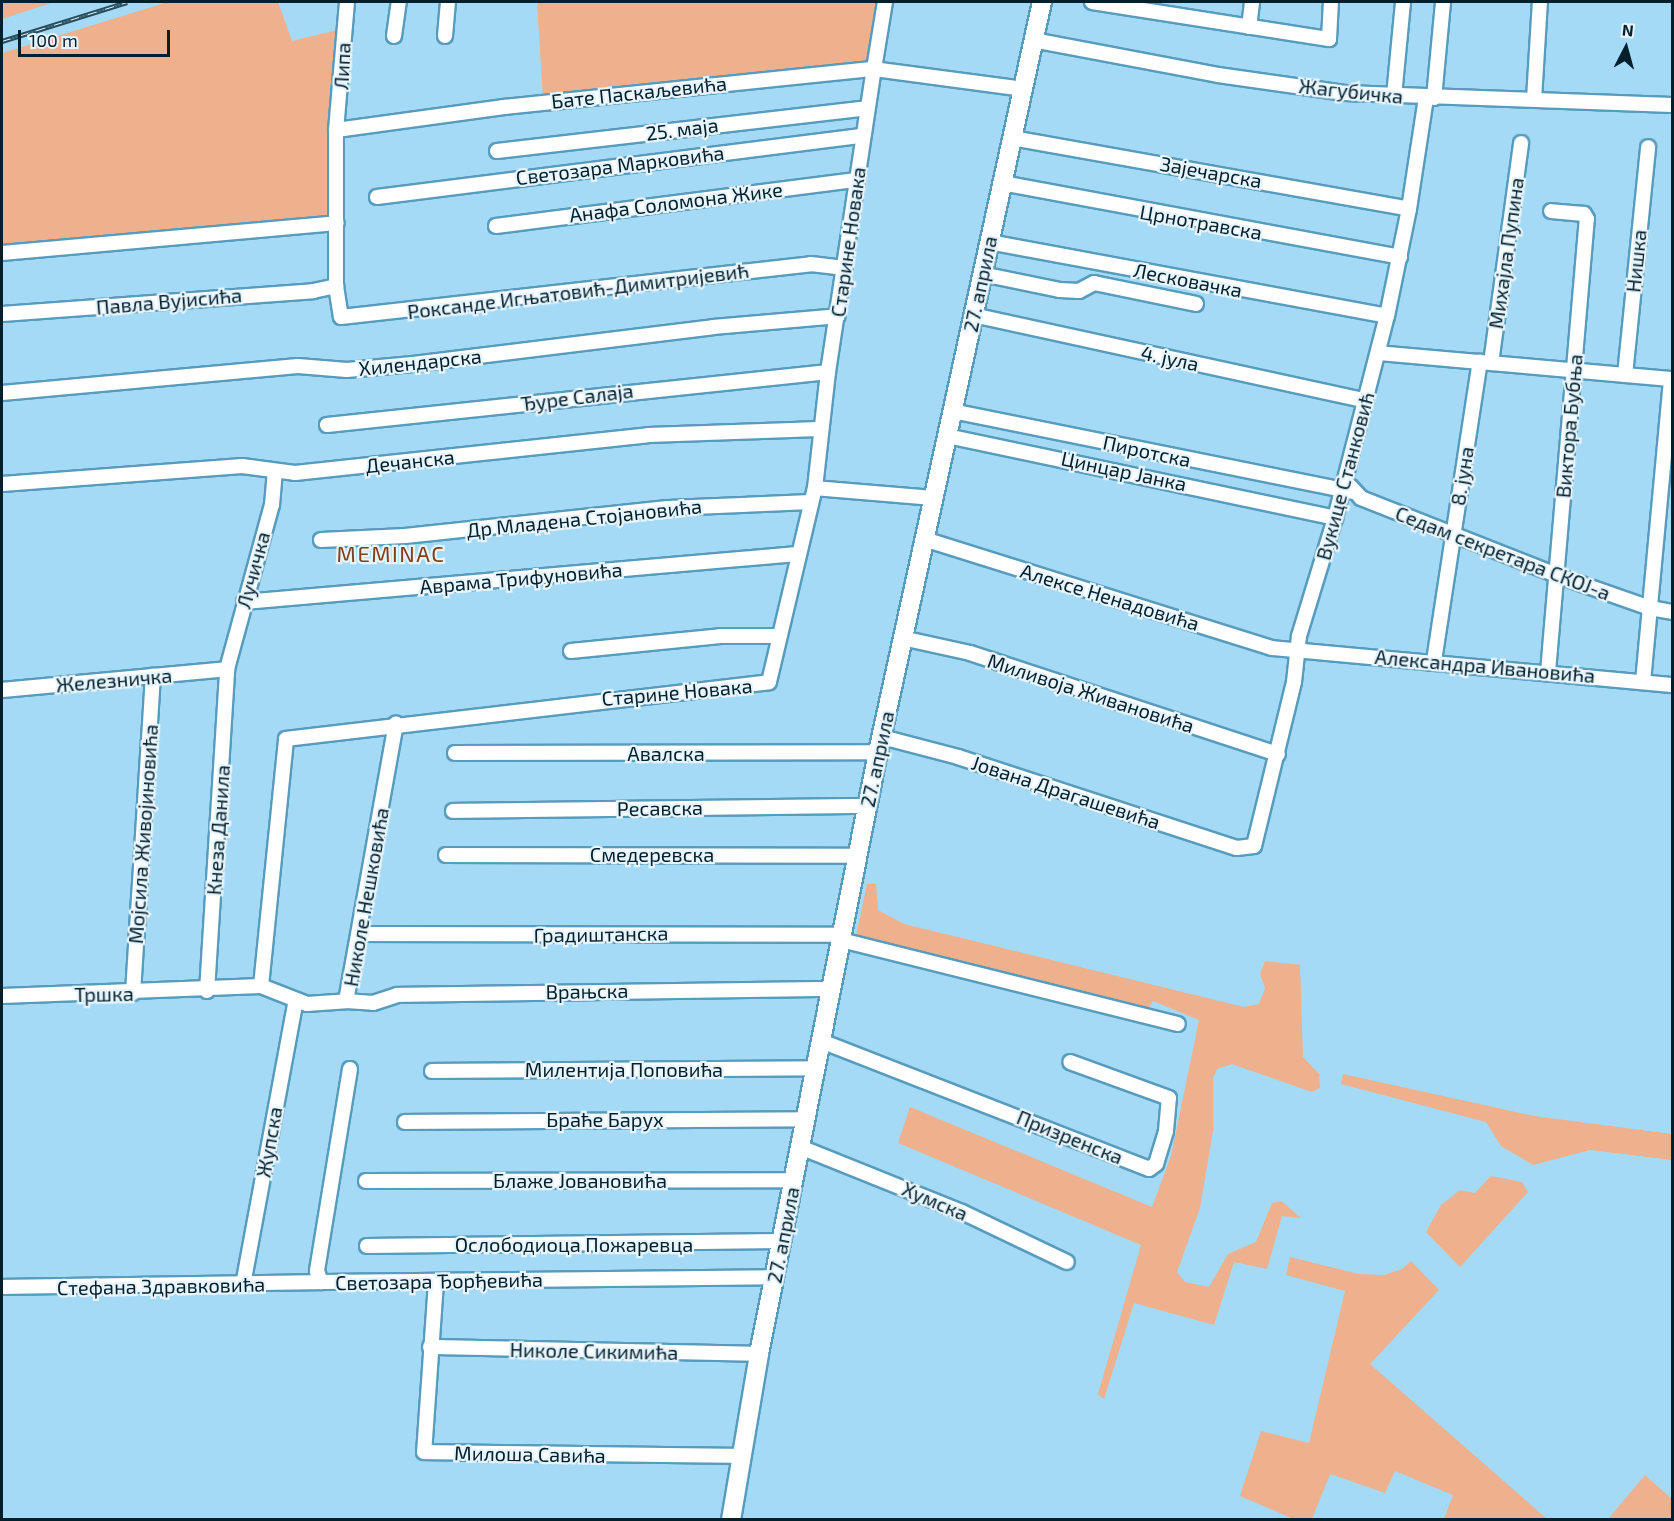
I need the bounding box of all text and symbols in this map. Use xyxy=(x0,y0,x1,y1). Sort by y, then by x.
scale bar xyxy=(21,18,172,56)
north arrow xyxy=(1596,18,1656,78)
text: N xyxy=(1621,20,1635,40)
text: 100 m xyxy=(29,29,78,51)
street label: Липа xyxy=(329,42,355,90)
street label: Бате Паскаљевића xyxy=(550,71,728,113)
street label: Жагубичка xyxy=(1298,74,1404,108)
street label: 25. маја xyxy=(644,113,720,145)
street label: Светозара Марковића xyxy=(514,140,726,190)
street label: Зајечарска xyxy=(1158,151,1264,193)
street label: Старине Новака xyxy=(826,165,870,319)
street label: Михајла Пупина xyxy=(1483,176,1529,330)
street label: Анафа Соломона Жике xyxy=(568,177,784,227)
street label: Црнотравска xyxy=(1138,199,1264,245)
street label: Нишка xyxy=(1621,228,1651,294)
street label: 27. априла xyxy=(958,234,1002,334)
street label: Роксанде Игњатовић-Димитријевић xyxy=(406,258,750,324)
street label: Лесковачка xyxy=(1132,258,1244,302)
street label: Павла Вујисића xyxy=(95,283,243,319)
street label: 4. јула xyxy=(1139,340,1201,376)
street label: Хилендарска xyxy=(357,344,483,380)
street label: Виктора Бубња xyxy=(1551,353,1587,499)
street label: Ђуре Салаја xyxy=(519,378,635,416)
street label: Вукице Станковић xyxy=(1311,389,1379,563)
street label: Пиротска xyxy=(1101,430,1193,472)
street label: Дечанска xyxy=(364,444,456,478)
street label: 8. јуна xyxy=(1445,445,1479,507)
street label: Цинцар Јанка xyxy=(1059,446,1189,496)
street label: Др Младена Стојановића xyxy=(465,494,703,542)
street label: Седам секретара СКОЈ-а xyxy=(1392,501,1614,605)
street label: Лучичка xyxy=(231,529,275,611)
district label: MEMINAC xyxy=(337,541,445,567)
street label: Аврама Трифуновића xyxy=(419,557,623,599)
street label: Алексе Ненадовића xyxy=(1018,558,1202,636)
street label: Александра Ивановића xyxy=(1374,644,1596,688)
street label: Миливоја Живановића xyxy=(985,648,1197,738)
street label: Железничка xyxy=(55,663,173,697)
street label: Старине Новака xyxy=(601,673,753,711)
street label: 27. априла xyxy=(855,709,899,809)
street label: Мојсила Живојиновића xyxy=(123,723,163,945)
street label: Авалска xyxy=(627,741,705,765)
street label: Јована Драгашевића xyxy=(969,750,1163,834)
street label: Кнеза Данила xyxy=(201,764,235,896)
street label: Ресавска xyxy=(617,795,703,821)
street label: Николе Нешковића xyxy=(338,806,394,988)
street label: Смедеревска xyxy=(590,842,714,866)
street label: Градиштанска xyxy=(533,921,669,947)
street label: Врањска xyxy=(545,978,629,1004)
street label: Тршка xyxy=(74,981,134,1007)
street label: Милентија Поповића xyxy=(525,1057,723,1081)
street label: Жупска xyxy=(251,1105,287,1179)
street label: Призренска xyxy=(1013,1105,1127,1169)
street label: Браће Барух xyxy=(546,1107,664,1131)
street label: Блаже Јовановића xyxy=(493,1168,667,1192)
street label: Хумска xyxy=(899,1176,971,1226)
street label: 27. априла xyxy=(762,1185,804,1285)
street label: Ослободиоца Пожаревца xyxy=(455,1232,693,1256)
street label: Светозара Ђорђевића xyxy=(335,1267,543,1295)
street label: Стефана Здравковића xyxy=(57,1272,265,1300)
street label: Николе Сикимића xyxy=(510,1338,678,1364)
street label: Милоша Савића xyxy=(454,1441,606,1467)

